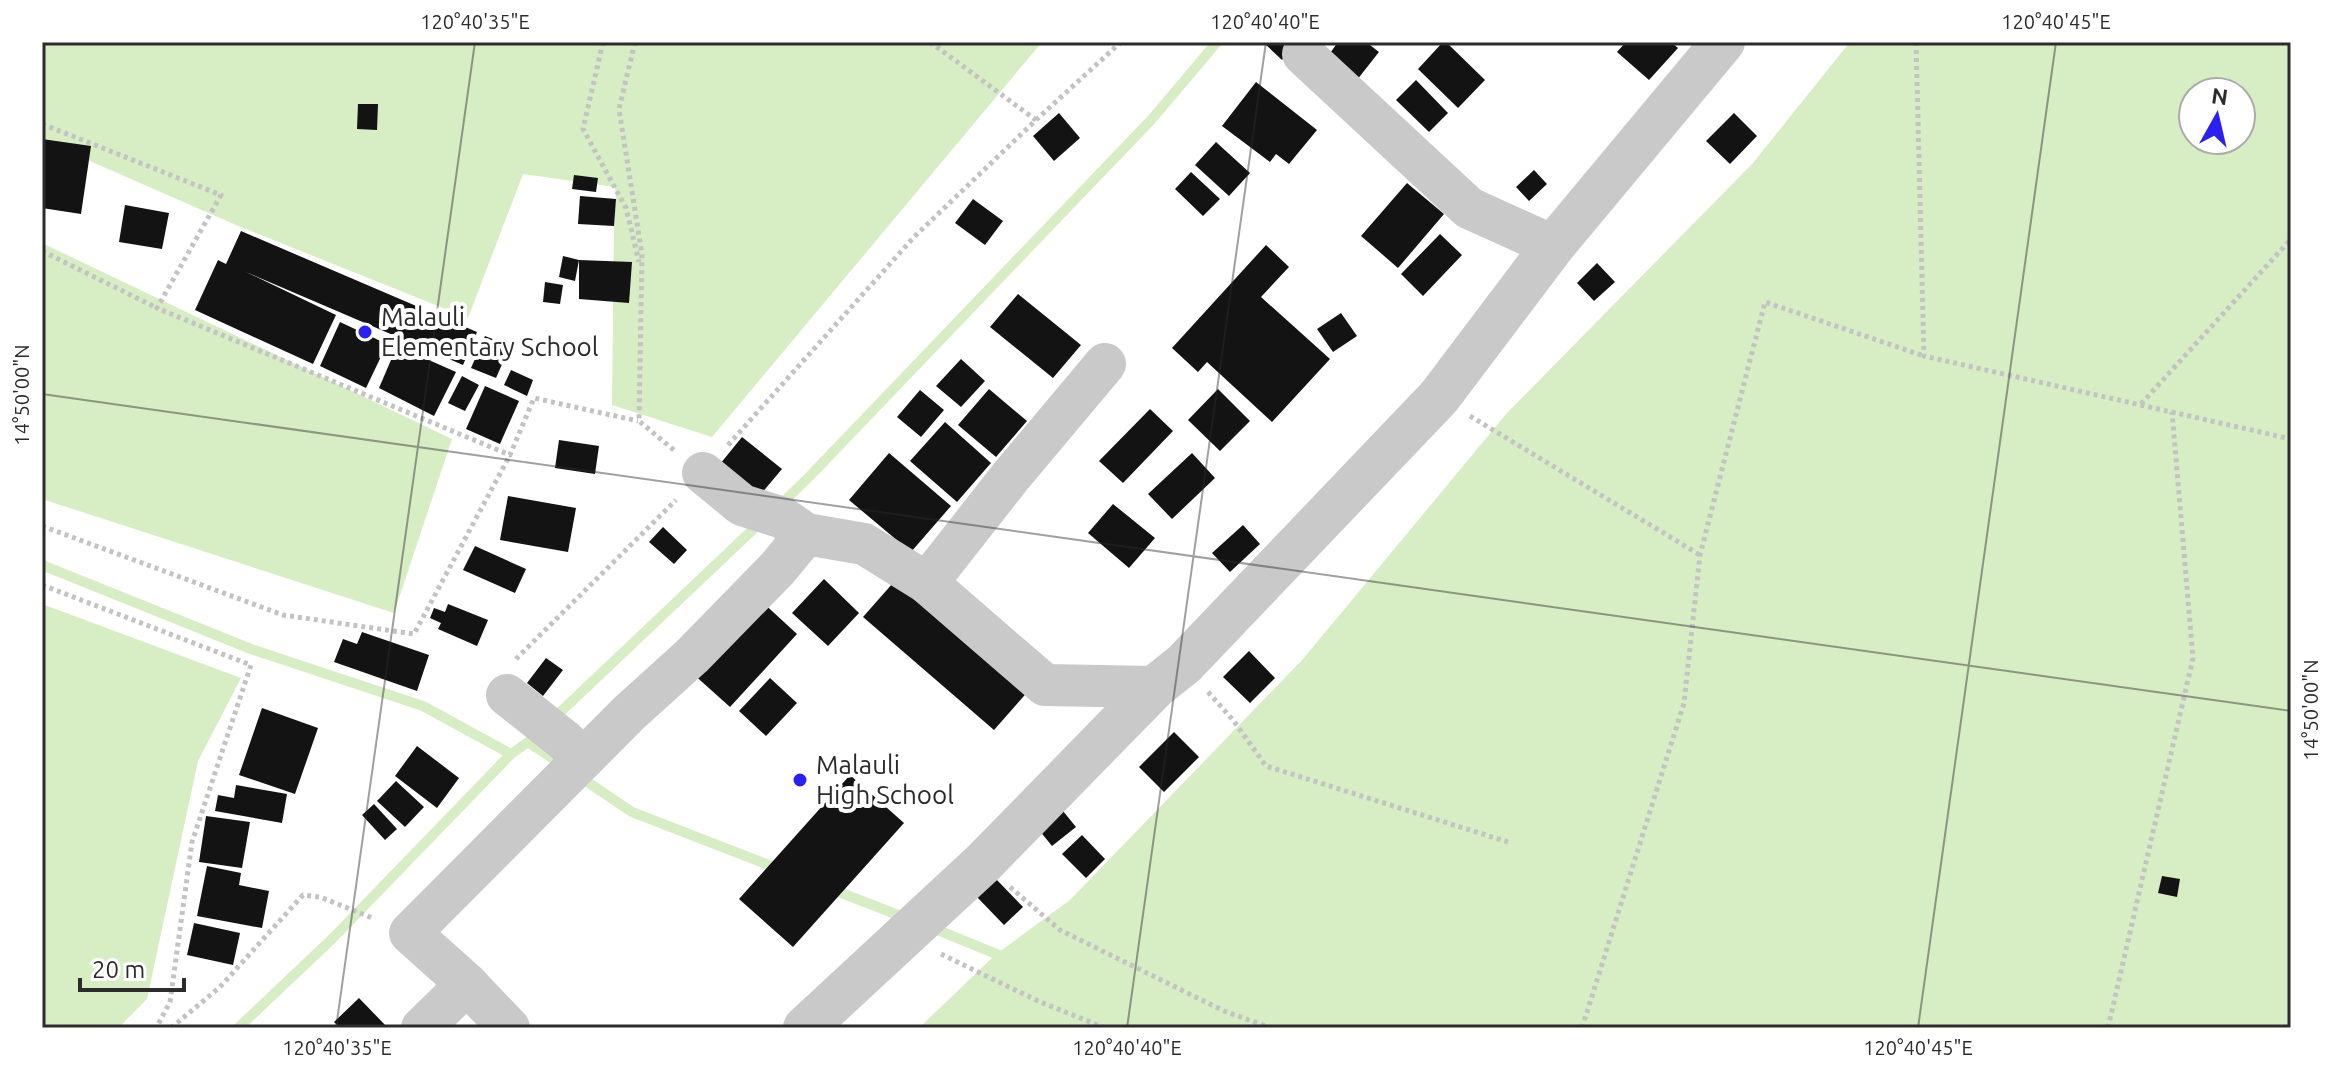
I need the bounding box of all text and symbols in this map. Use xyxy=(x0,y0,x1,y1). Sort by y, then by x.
text: 120°40'35"E xyxy=(420,10,530,33)
text: 120°40'40"E xyxy=(1210,10,1320,33)
text: 120°40'45"E xyxy=(2001,10,2111,33)
north arrow xyxy=(2177,76,2257,156)
text: N xyxy=(2210,82,2230,109)
place label: Malauli Elementary School xyxy=(381,302,599,361)
marker: Malauli Elementary School xyxy=(356,323,374,341)
text: 14°50'00"N xyxy=(10,344,33,446)
text: 14°50'00"N xyxy=(2299,659,2322,761)
place label: Malauli High School xyxy=(816,750,954,809)
marker: Malauli High School xyxy=(791,771,809,789)
scale bar xyxy=(80,942,184,992)
text: 20 m xyxy=(92,956,145,983)
text: 120°40'35"E xyxy=(282,1036,392,1059)
text: 120°40'40"E xyxy=(1072,1036,1182,1059)
text: 120°40'45"E xyxy=(1863,1036,1973,1059)

